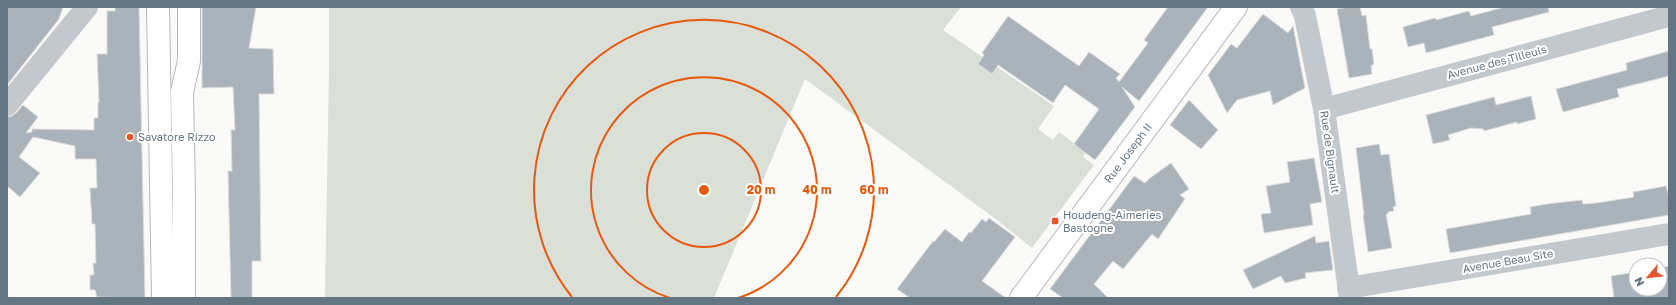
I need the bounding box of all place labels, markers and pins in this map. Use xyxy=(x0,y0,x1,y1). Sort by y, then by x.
place label: Savatore Rizzo xyxy=(138,130,216,143)
marker: Savatore Rizzo xyxy=(125,132,135,142)
centre of rings xyxy=(697,183,711,197)
place label: Houdeng-Aimeries Bastogne xyxy=(1063,208,1162,234)
marker: Houdeng-Aimeries Bastogne xyxy=(1050,216,1060,226)

